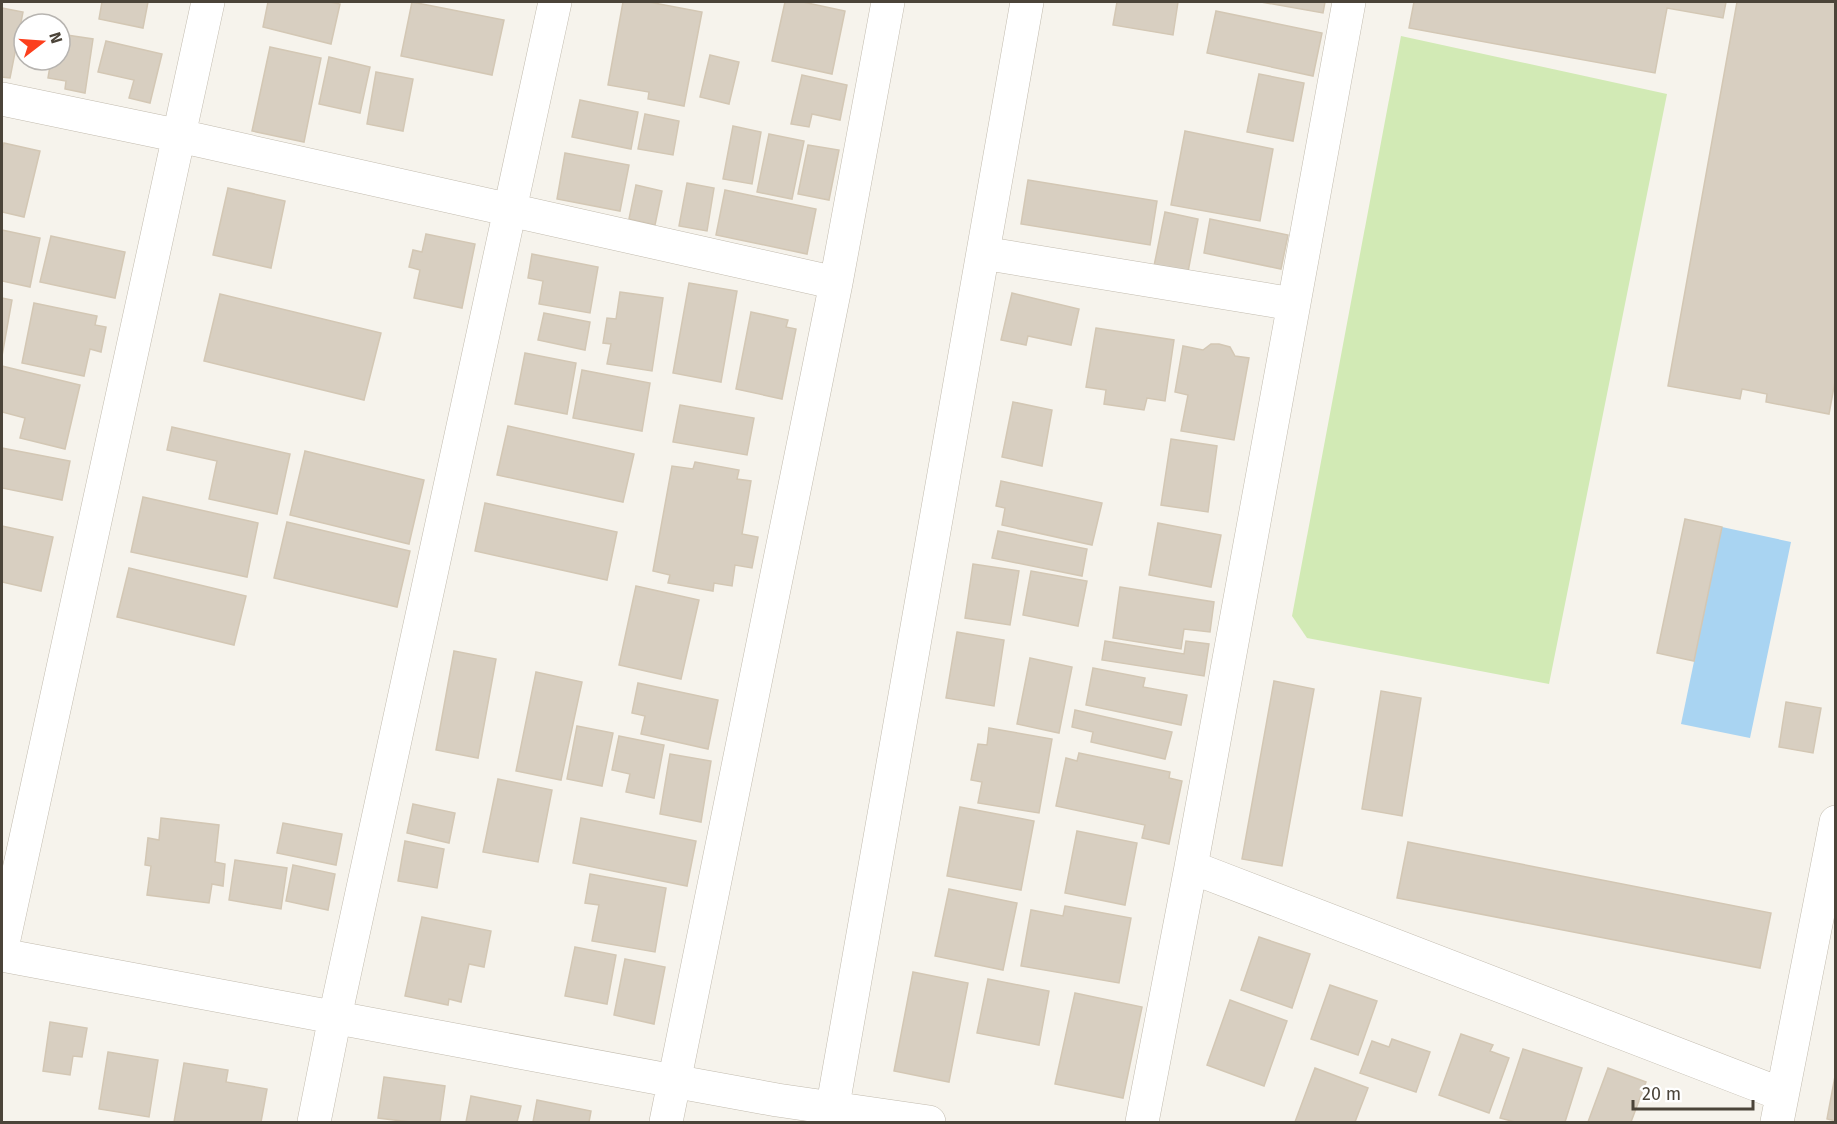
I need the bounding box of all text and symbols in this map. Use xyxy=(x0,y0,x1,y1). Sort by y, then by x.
north arrow xyxy=(12,12,72,72)
text: N xyxy=(45,30,67,46)
scale bar xyxy=(1633,1073,1753,1111)
text: 20 m xyxy=(1642,1083,1681,1105)

